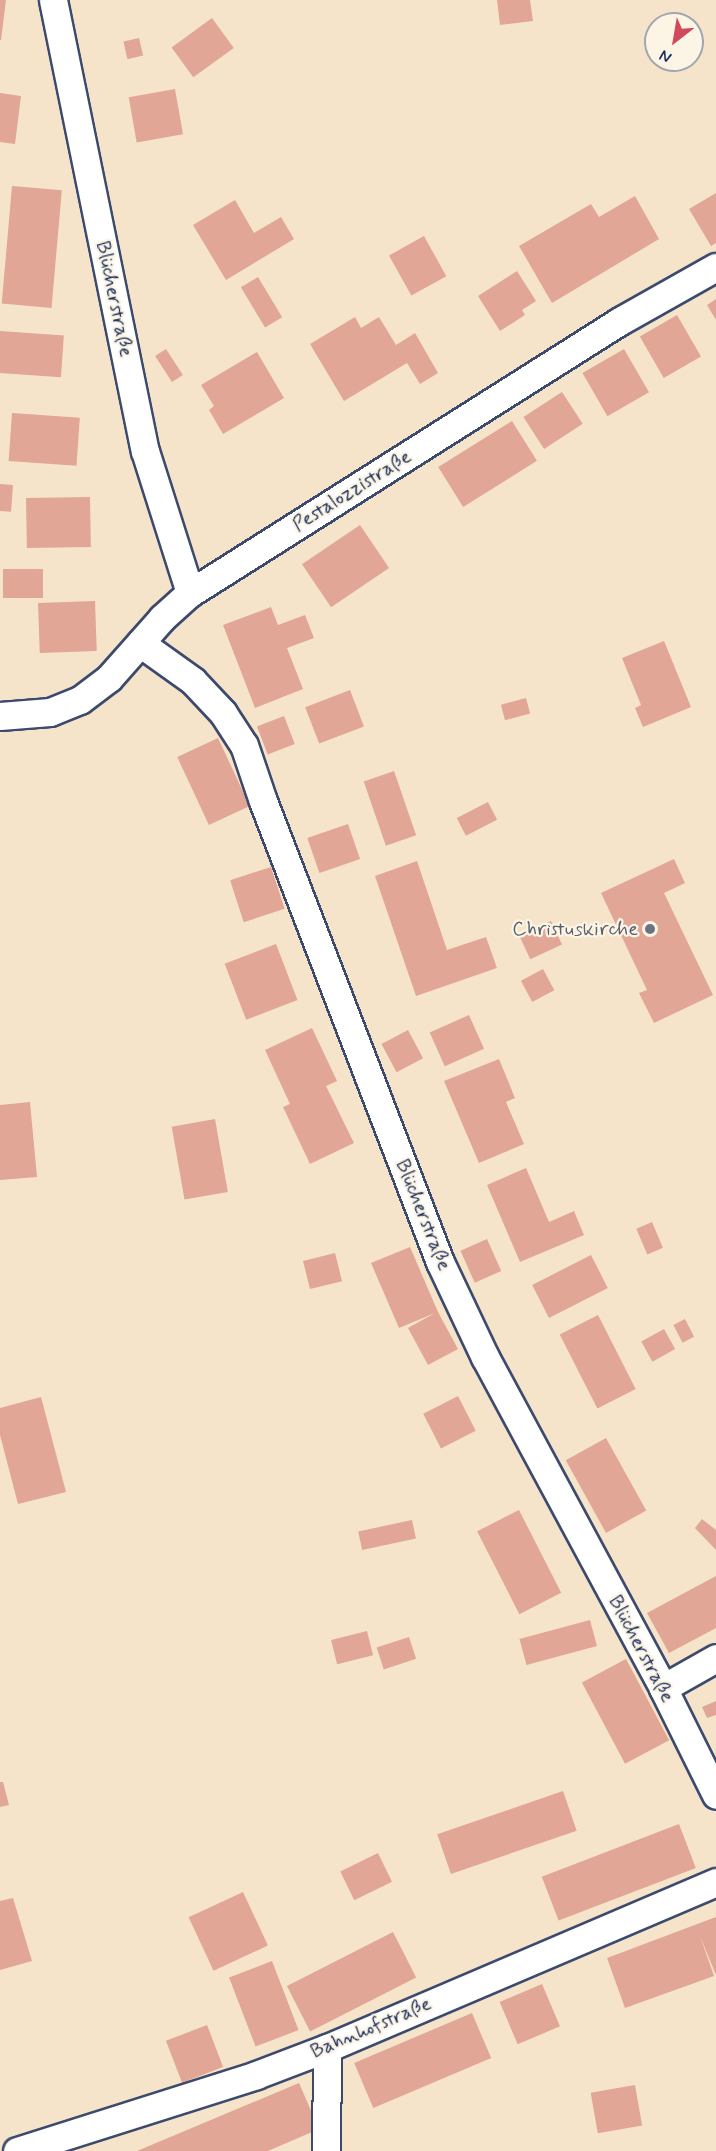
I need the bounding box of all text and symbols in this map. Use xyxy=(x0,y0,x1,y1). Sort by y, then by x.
north arrow xyxy=(644,12,704,72)
text: N xyxy=(656,44,675,68)
street label: Blücherstraße xyxy=(90,239,138,359)
street label: Pestalozzistraße xyxy=(288,445,416,537)
place label: Christuskirche xyxy=(512,917,638,941)
marker: Christuskirche xyxy=(643,922,657,936)
street label: Blücherstraße xyxy=(390,1156,456,1274)
street label: Blücherstraße xyxy=(603,1591,679,1707)
street label: Bahnhofstraße xyxy=(307,1992,435,2064)

